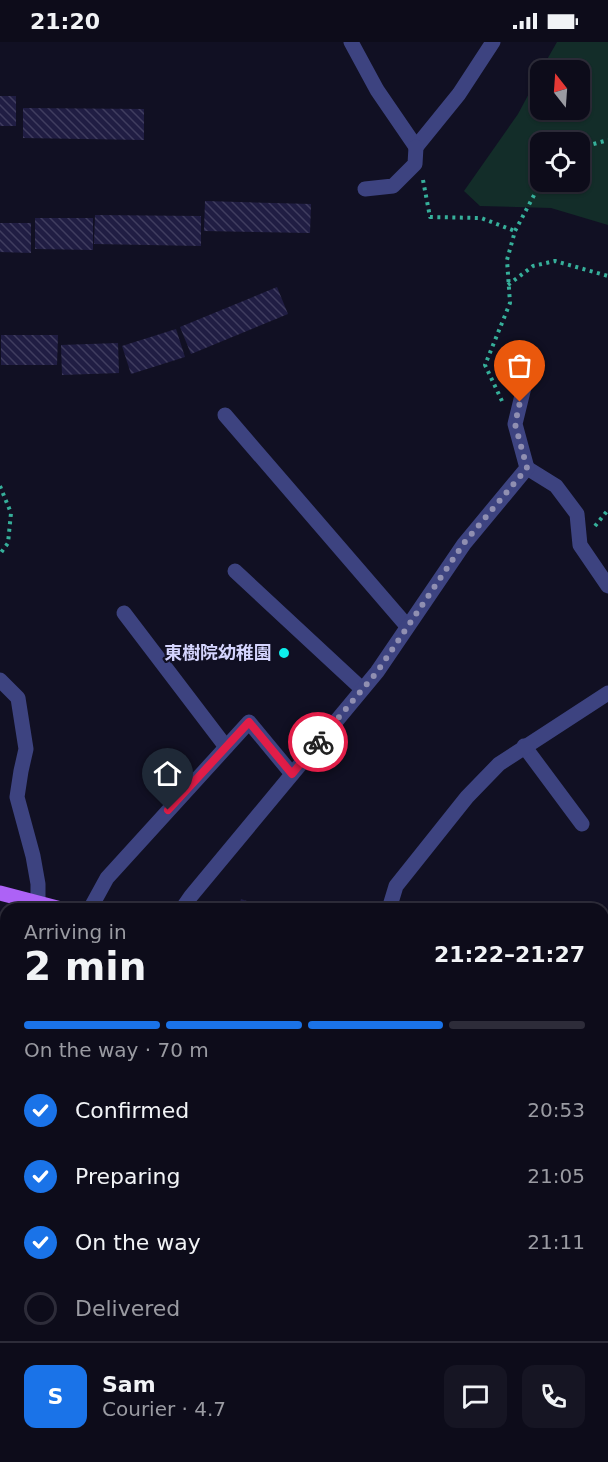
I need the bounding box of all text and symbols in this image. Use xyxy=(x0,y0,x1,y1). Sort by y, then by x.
text: 21:20 xyxy=(30,9,100,34)
north arrow xyxy=(530,60,590,120)
map controls xyxy=(530,60,590,192)
button: locate xyxy=(530,132,590,192)
pin xyxy=(494,340,545,402)
icon: bag xyxy=(503,349,536,382)
place label: 東樹院幼稚園 xyxy=(164,642,272,663)
marker: 東樹院幼稚園 xyxy=(277,646,291,660)
courier xyxy=(288,712,348,772)
icon: bike xyxy=(302,726,335,759)
pin xyxy=(142,748,193,810)
icon: home xyxy=(151,757,184,790)
text: Arriving in xyxy=(24,920,127,944)
text: 21:22–21:27 xyxy=(434,942,585,967)
text: 2 min xyxy=(24,944,146,989)
text: On the way · 70 m xyxy=(24,1038,209,1062)
icon: check xyxy=(24,1094,57,1127)
text: Confirmed xyxy=(75,1098,189,1123)
text: 20:53 xyxy=(527,1098,585,1122)
icon: check xyxy=(24,1160,57,1193)
text: Preparing xyxy=(75,1164,181,1189)
text: 21:05 xyxy=(527,1164,585,1188)
icon: check xyxy=(24,1226,57,1259)
text: On the way xyxy=(75,1230,201,1255)
text: 21:11 xyxy=(527,1230,585,1254)
text: Delivered xyxy=(75,1296,180,1321)
button: chat xyxy=(444,1365,507,1428)
button: phone xyxy=(522,1365,585,1428)
text: Sam xyxy=(102,1372,156,1397)
text: S xyxy=(48,1384,63,1409)
text: Courier · 4.7 xyxy=(102,1397,226,1421)

